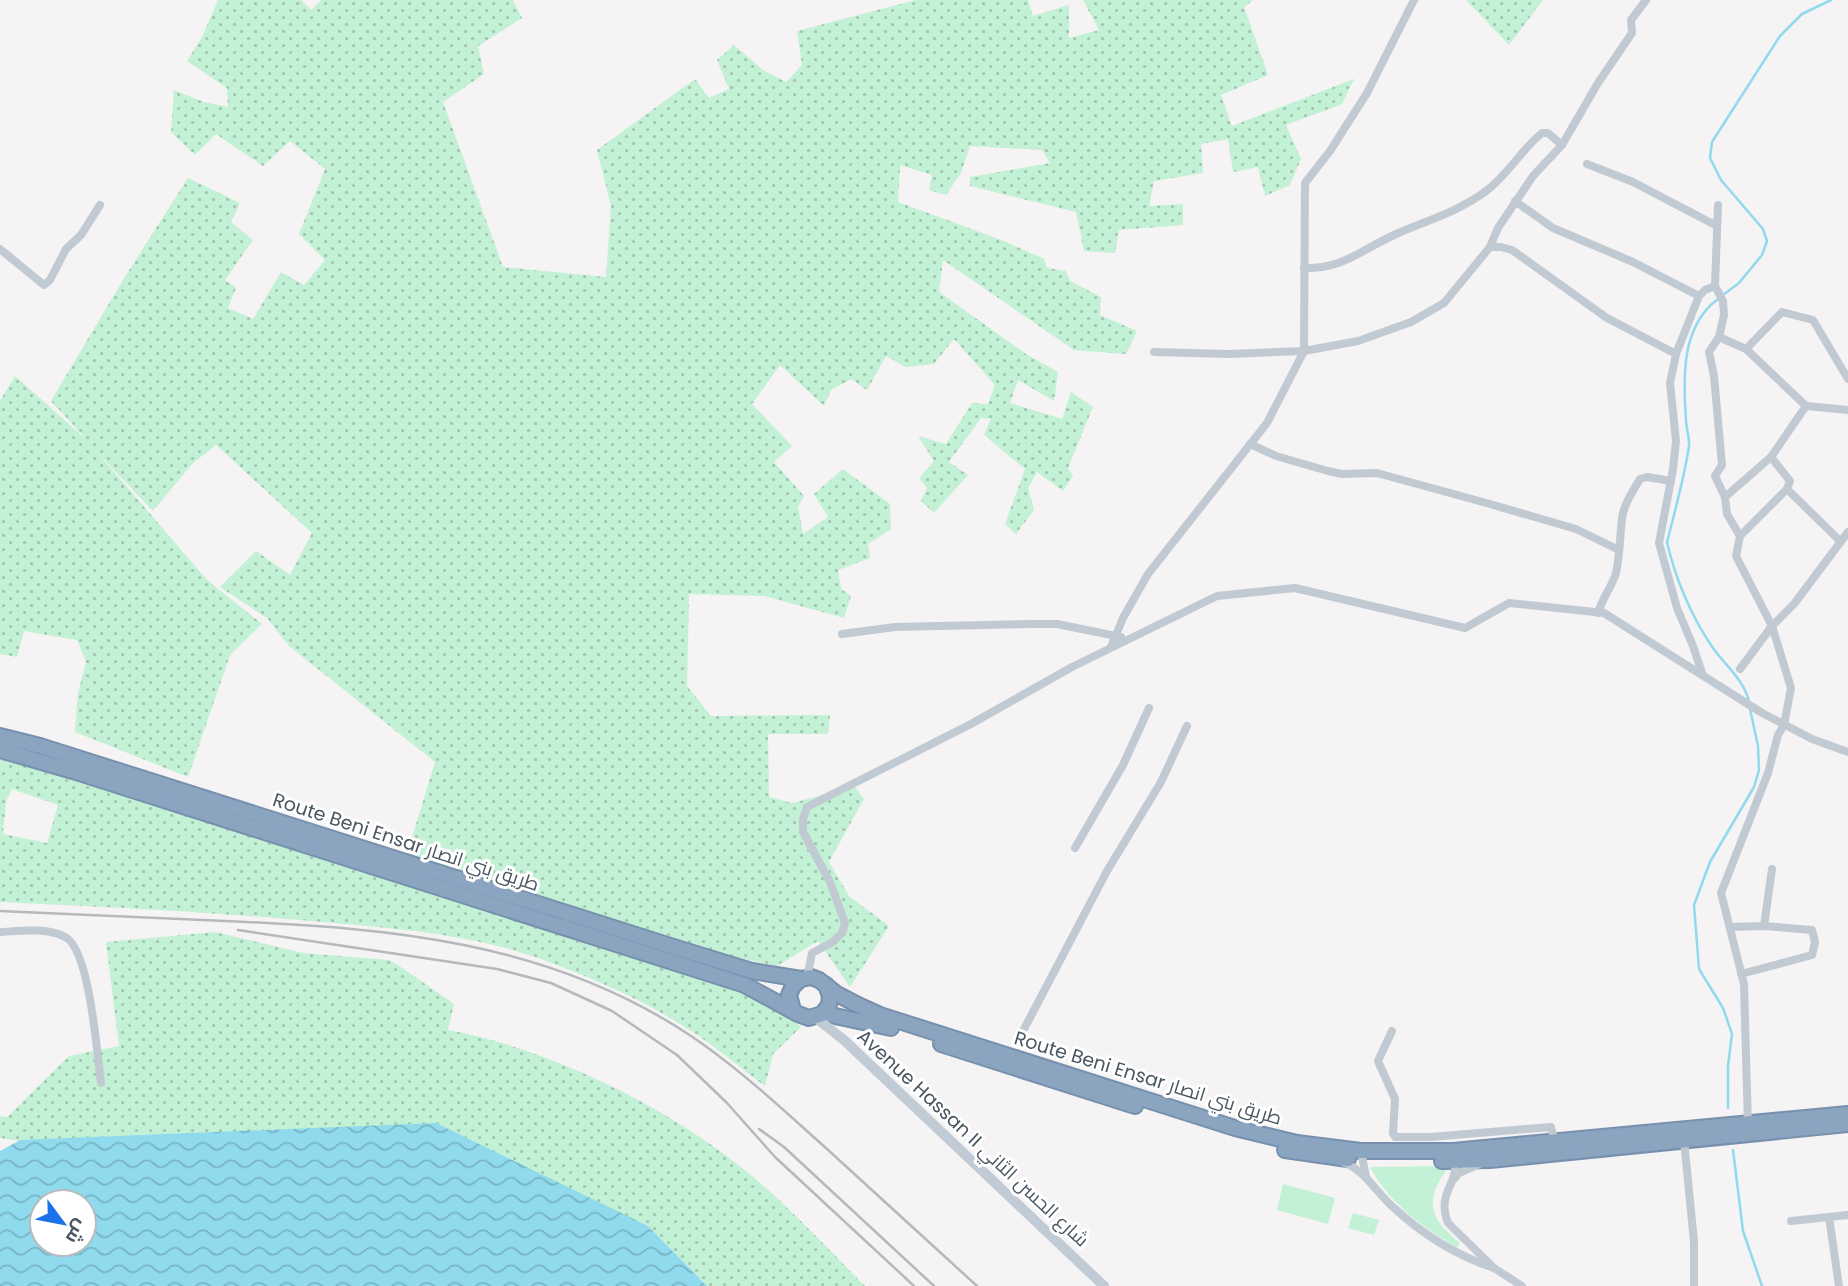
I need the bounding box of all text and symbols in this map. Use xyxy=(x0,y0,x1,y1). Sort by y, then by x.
street label: Route Beni Ensar طريق بني انصار xyxy=(269,786,543,899)
street label: Avenue Hassan II شارع الحسن الثاني xyxy=(850,1023,1095,1254)
street label: Route Beni Ensar طريق بني انصار xyxy=(1011,1024,1285,1133)
north arrow xyxy=(28,1188,98,1258)
text: ش xyxy=(59,1214,95,1249)

